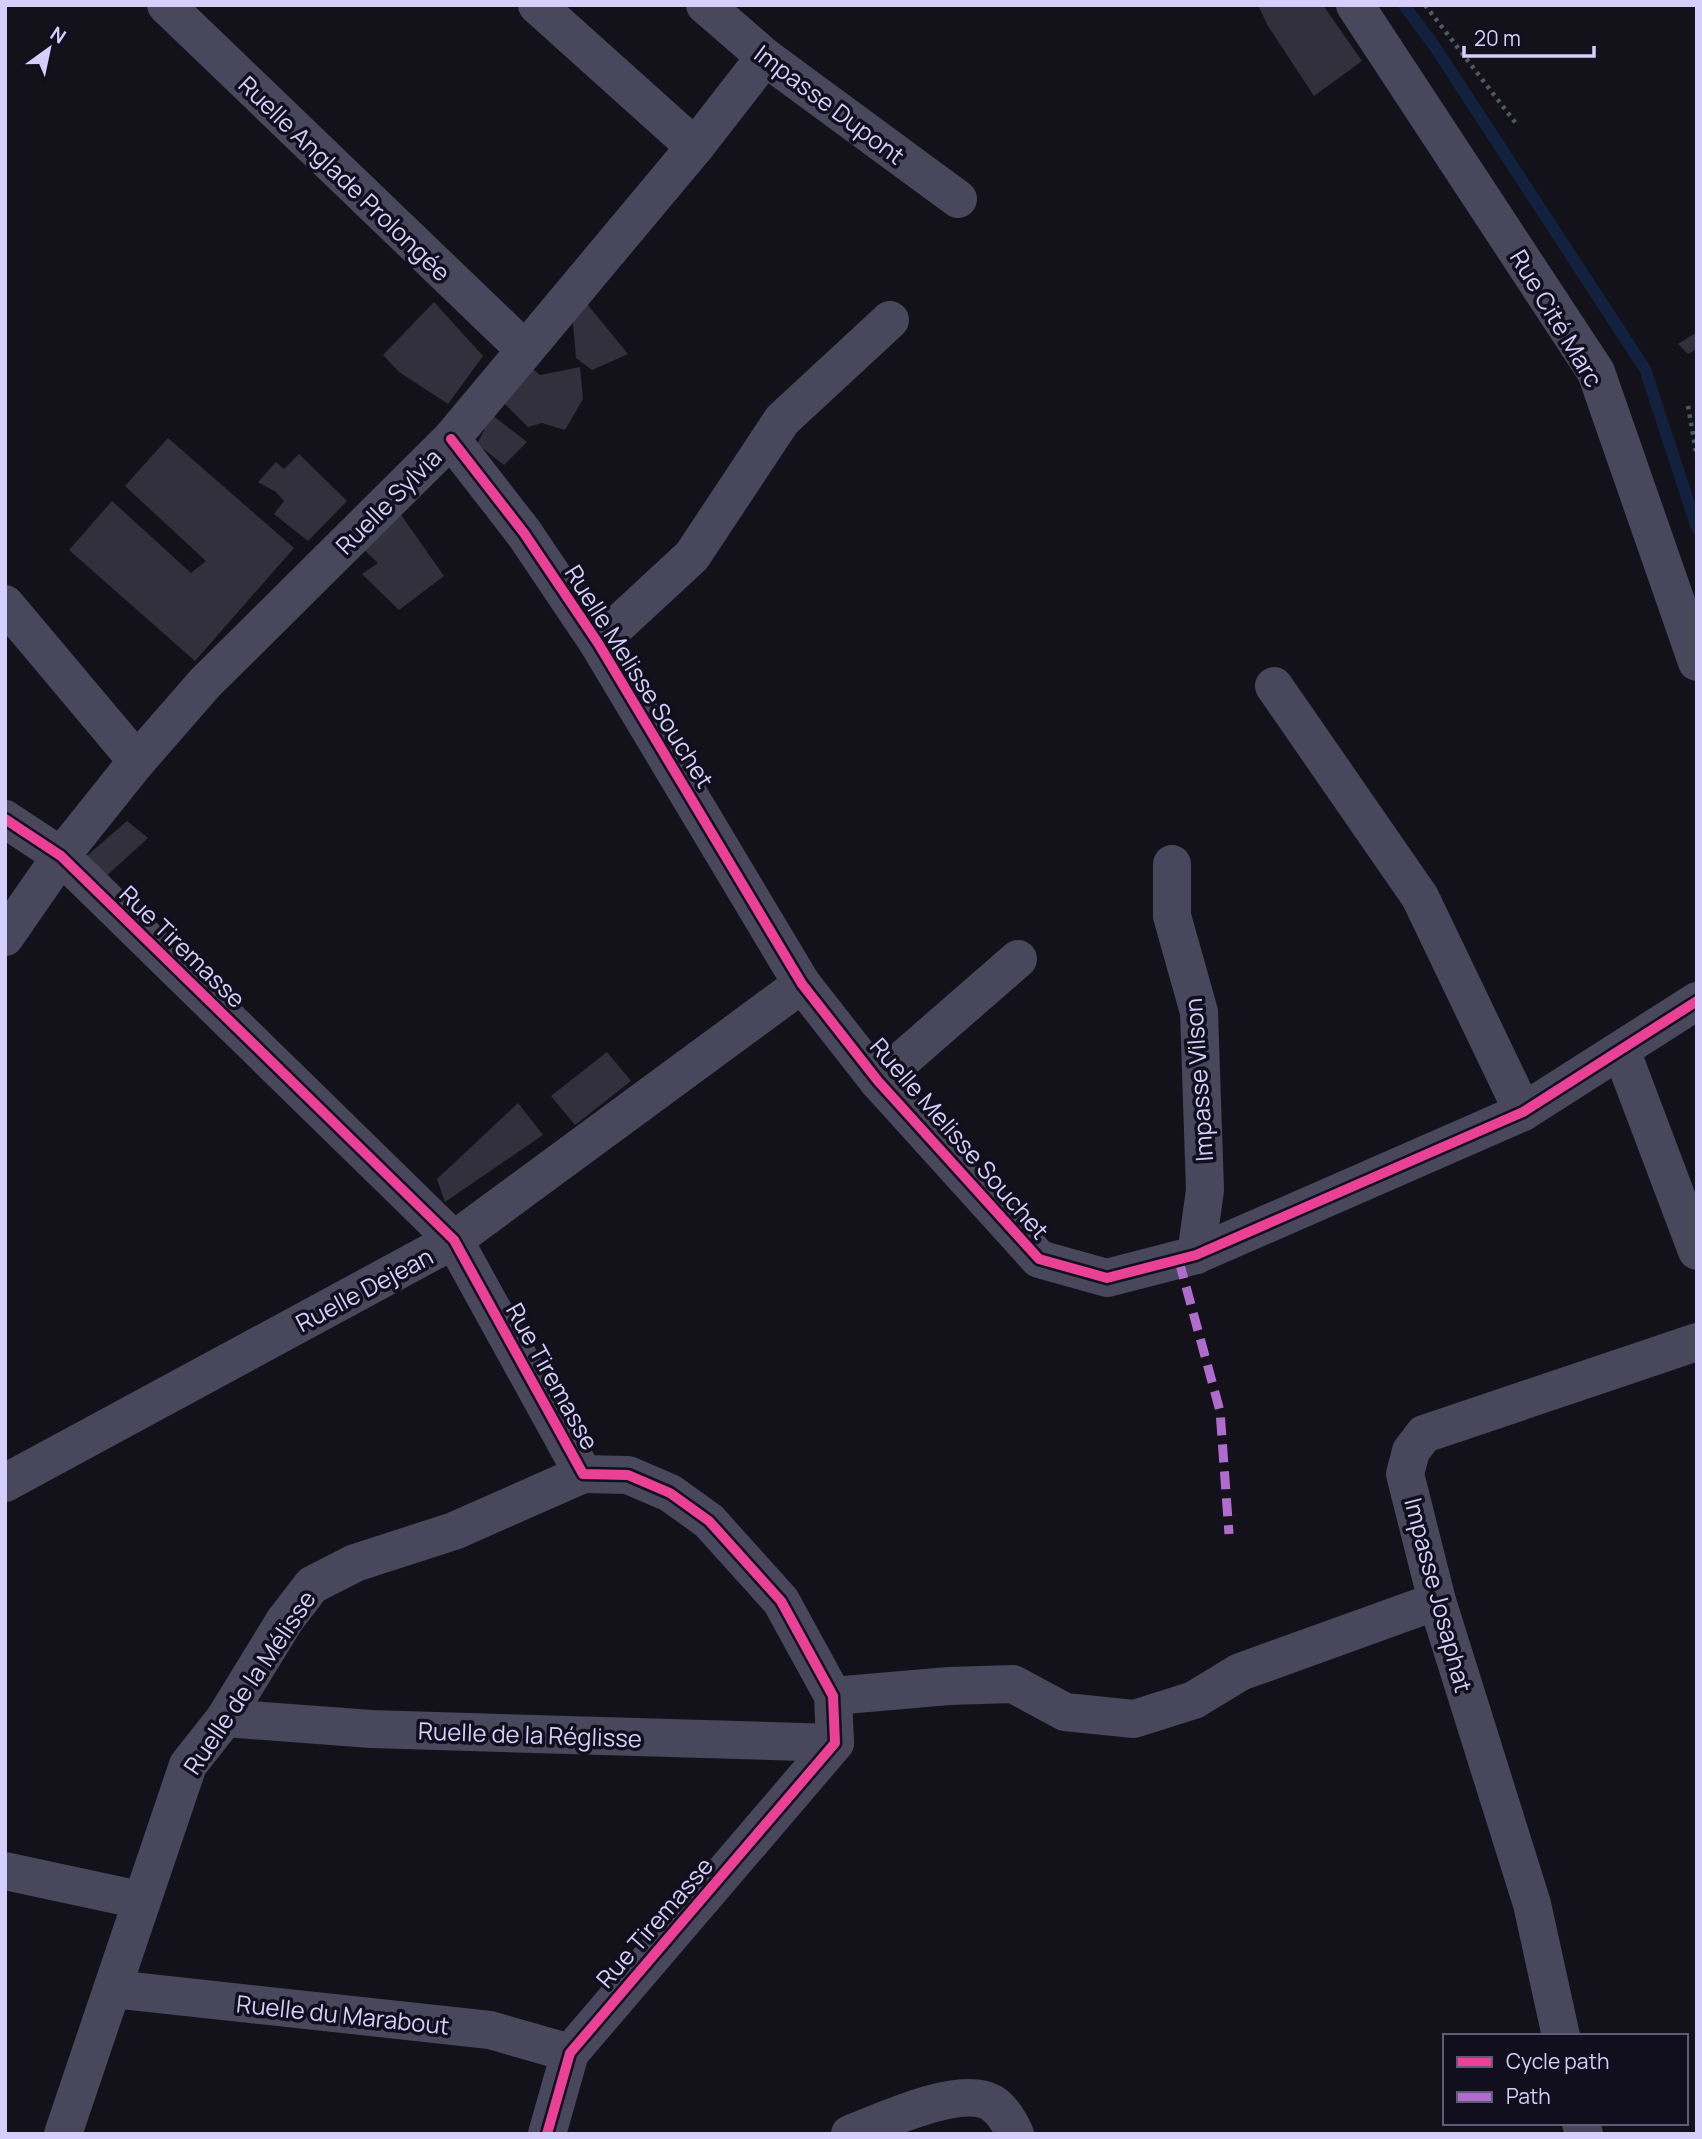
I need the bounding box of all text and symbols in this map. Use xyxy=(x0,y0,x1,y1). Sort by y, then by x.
north arrow xyxy=(14,14,84,84)
scale bar xyxy=(1464,14,1594,58)
text: N xyxy=(45,20,71,49)
text: 20 m xyxy=(1474,24,1521,52)
street label: Impasse Dupont xyxy=(748,37,912,171)
street label: Ruelle Anglade Prolongée xyxy=(232,68,458,288)
street label: Rue Cité Marc xyxy=(1503,243,1611,393)
street label: Ruelle Sylvia xyxy=(328,441,448,561)
street label: Ruelle Melisse Souchet xyxy=(558,558,722,794)
street label: Rue Tiremasse xyxy=(113,877,253,1015)
street label: Impasse Vilson xyxy=(1176,997,1220,1163)
street label: Ruelle Melisse Souchet xyxy=(863,1030,1057,1246)
street label: Ruelle Dejean xyxy=(290,1239,438,1339)
street label: Rue Tiremasse xyxy=(499,1297,607,1455)
street label: Impasse Josaphat xyxy=(1397,1494,1481,1696)
street label: Ruelle de la Mélisse xyxy=(175,1584,323,1780)
street label: Ruelle de la Réglisse xyxy=(417,1714,643,1754)
street label: Rue Tiremasse xyxy=(588,1850,720,1994)
street label: Ruelle du Marabout xyxy=(235,1986,451,2042)
legend xyxy=(1443,2034,1688,2125)
text: Cycle path xyxy=(1506,2047,1609,2075)
text: Path xyxy=(1506,2082,1551,2110)

